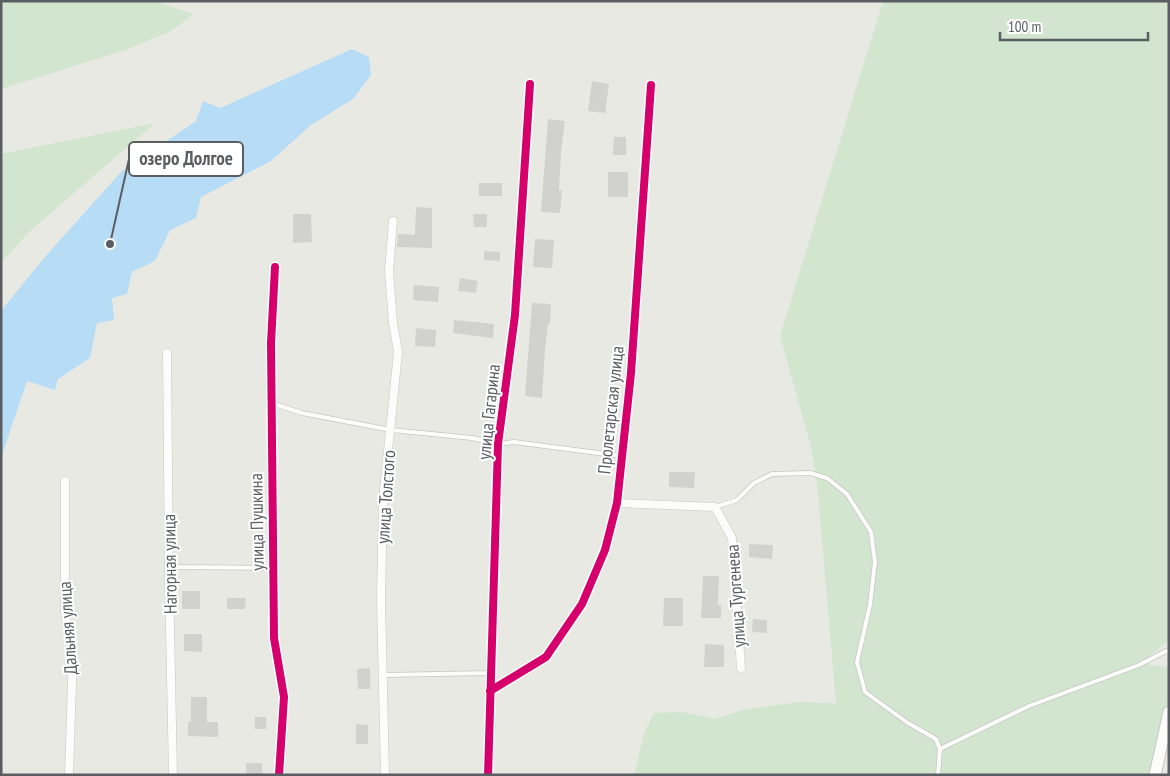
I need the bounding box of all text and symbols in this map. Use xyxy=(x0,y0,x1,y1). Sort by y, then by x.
scale bar xyxy=(1000,10,1148,42)
text: 100 m xyxy=(1008,17,1041,36)
callout: озеро Долгое xyxy=(129,142,243,176)
text: озеро Долгое xyxy=(139,146,233,170)
street label: Пролетарская улица xyxy=(592,345,629,475)
street label: улица Гагарина xyxy=(472,363,505,461)
street label: улица Толстого xyxy=(371,449,400,545)
street label: улица Пушкина xyxy=(244,473,269,571)
street label: Нагорная улица xyxy=(157,514,182,614)
street label: улица Тургенева xyxy=(720,544,751,648)
street label: Дальняя улица xyxy=(53,581,82,675)

